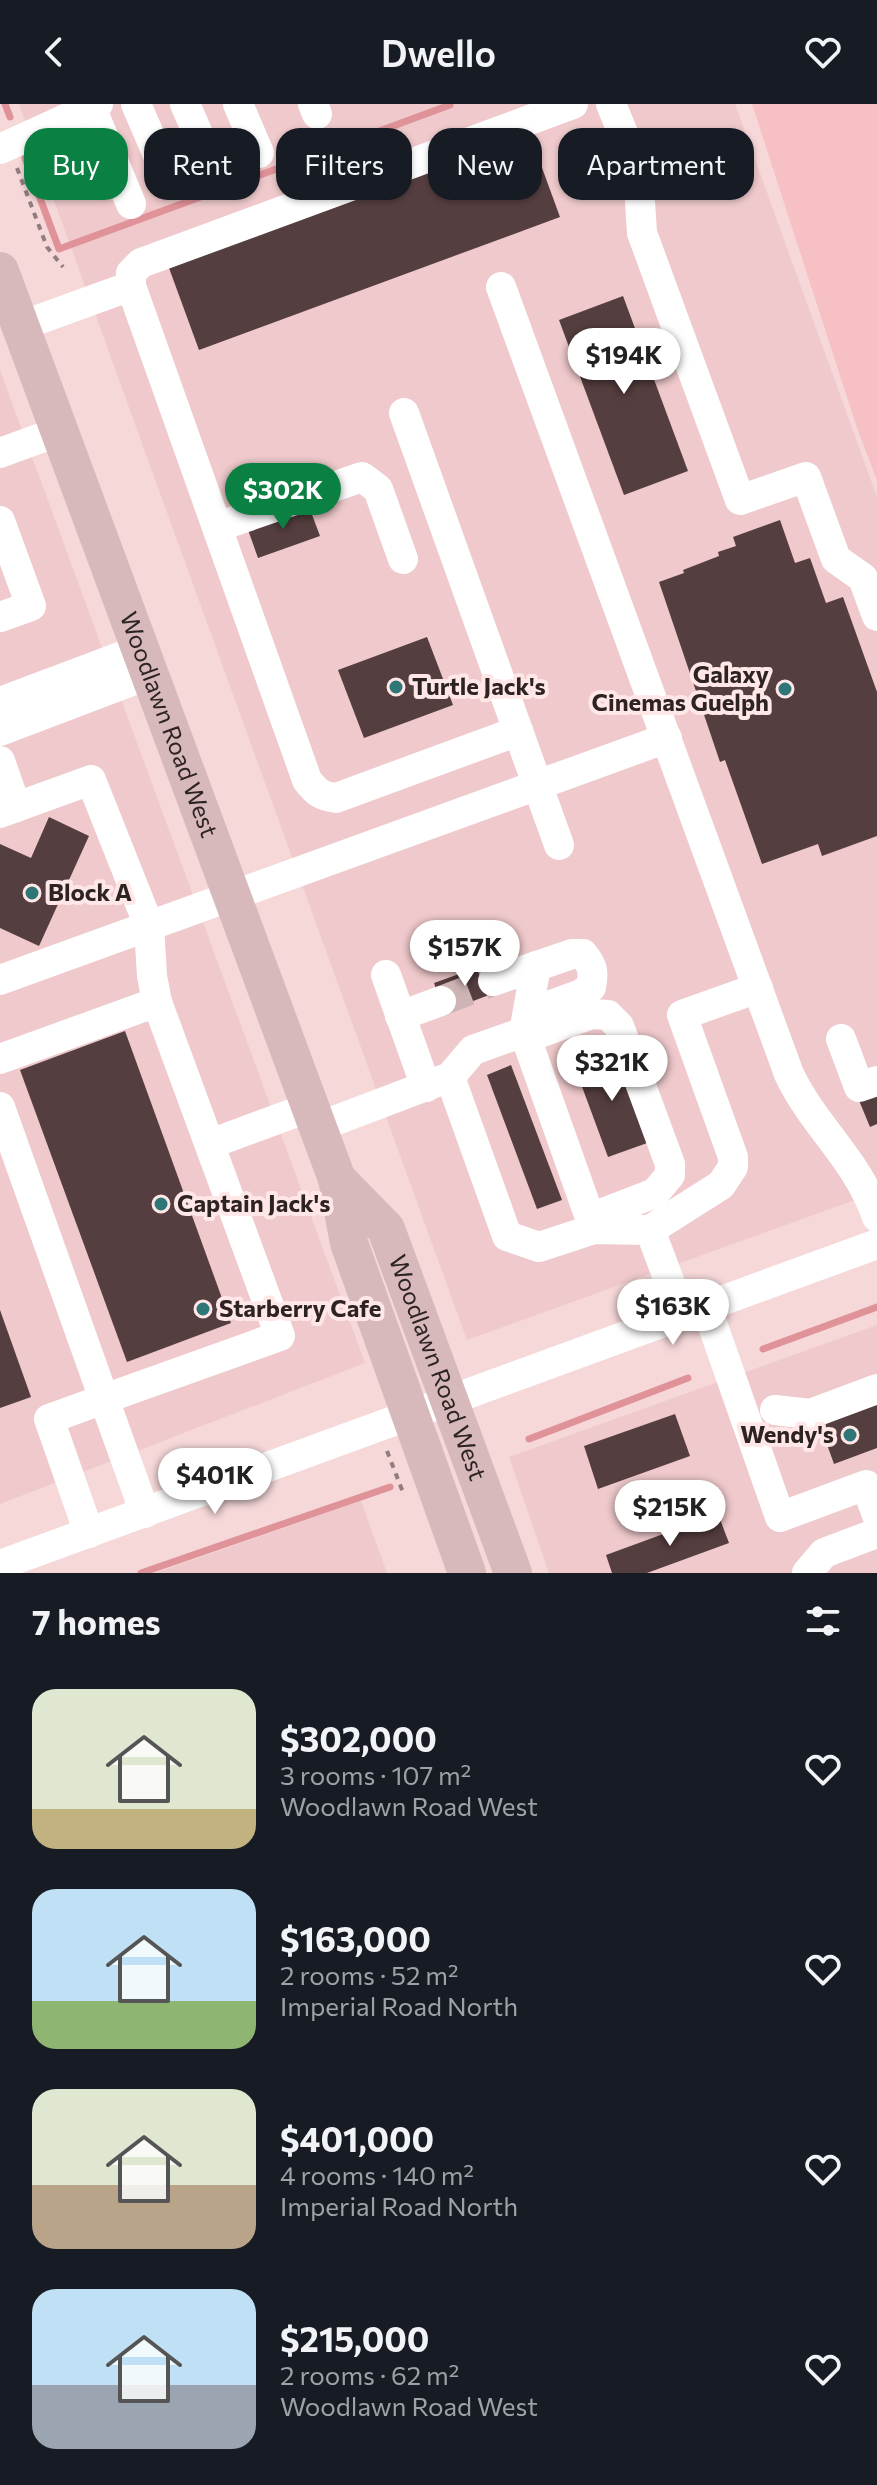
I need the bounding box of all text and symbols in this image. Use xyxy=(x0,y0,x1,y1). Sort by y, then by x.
icon: back xyxy=(32,30,76,74)
text: Dwello xyxy=(381,30,496,74)
icon: heart xyxy=(801,30,845,74)
chip: Buy xyxy=(24,128,128,200)
chip: Rent xyxy=(144,128,260,200)
chip: Filters xyxy=(276,128,412,200)
chip: New xyxy=(428,128,542,200)
chip: Apartment xyxy=(558,128,754,200)
pin: $194K xyxy=(568,328,680,396)
text: $194K xyxy=(586,338,662,369)
pin: $302K xyxy=(227,463,339,531)
text: $302K xyxy=(243,473,323,504)
street label: Woodlawn Road West xyxy=(115,608,225,841)
place label: Galaxy Cinemas Guelph xyxy=(592,659,769,716)
place label: Turtle Jack's xyxy=(412,671,546,700)
marker: Turtle Jack's xyxy=(387,678,405,696)
marker: Galaxy Cinemas Guelph xyxy=(776,680,794,698)
place label: Block A xyxy=(48,877,132,906)
marker: Block A xyxy=(23,884,41,902)
pin: $157K xyxy=(409,920,521,988)
text: $157K xyxy=(428,930,502,961)
pin: $321K xyxy=(556,1035,668,1103)
text: $321K xyxy=(575,1045,649,1076)
place label: Captain Jack's xyxy=(177,1188,330,1217)
marker: Captain Jack's xyxy=(152,1195,170,1213)
street label: Woodlawn Road West xyxy=(384,1251,494,1484)
pin: $163K xyxy=(617,1279,729,1347)
text: $163K xyxy=(635,1289,711,1320)
place label: Starberry Cafe xyxy=(219,1293,381,1322)
marker: Starberry Cafe xyxy=(194,1300,212,1318)
place label: Wendy's xyxy=(740,1419,834,1448)
marker: Wendy's xyxy=(841,1426,859,1444)
pin: $401K xyxy=(159,1448,271,1516)
text: $401K xyxy=(176,1458,254,1489)
pin: $215K xyxy=(614,1480,726,1548)
text: $215K xyxy=(633,1490,707,1521)
icon: filters xyxy=(801,1599,845,1643)
text: 7 homes xyxy=(32,1600,161,1642)
text: $302,000 xyxy=(280,1717,437,1759)
icon: home xyxy=(96,1721,192,1817)
icon: heart xyxy=(801,1747,845,1791)
text: 3 rooms · 107 m² xyxy=(280,1759,471,1790)
text: Woodlawn Road West xyxy=(280,1790,538,1821)
text: $163,000 xyxy=(280,1917,431,1959)
icon: home xyxy=(96,1921,192,2017)
icon: heart xyxy=(801,1947,845,1991)
text: 2 rooms · 52 m² xyxy=(280,1959,458,1990)
text: Imperial Road North xyxy=(280,1990,518,2021)
text: $401,000 xyxy=(280,2117,434,2159)
icon: home xyxy=(96,2121,192,2217)
icon: heart xyxy=(801,2147,845,2191)
text: 4 rooms · 140 m² xyxy=(280,2159,474,2190)
text: Imperial Road North xyxy=(280,2190,518,2221)
text: $215,000 xyxy=(280,2317,429,2359)
icon: home xyxy=(96,2321,192,2417)
icon: heart xyxy=(801,2347,845,2391)
text: 2 rooms · 62 m² xyxy=(280,2359,459,2390)
text: Woodlawn Road West xyxy=(280,2390,538,2421)

